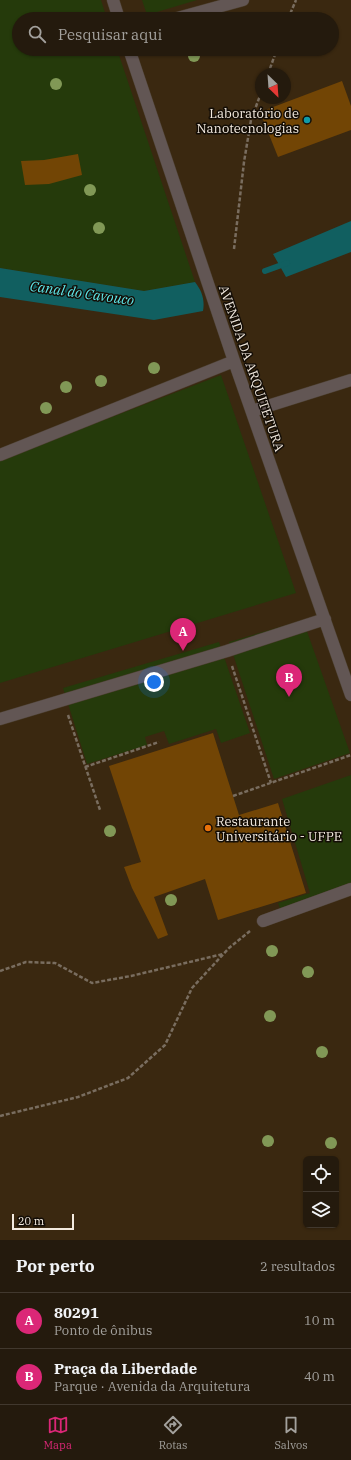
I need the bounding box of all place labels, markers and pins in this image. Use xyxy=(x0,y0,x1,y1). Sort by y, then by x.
place label: Laboratório de Nanotecnologias xyxy=(196,105,299,137)
marker: Laboratório de Nanotecnologias xyxy=(302,115,312,125)
pin: A xyxy=(170,618,196,651)
pin: B xyxy=(276,664,302,697)
place label: Restaurante Universitário - UFPE xyxy=(216,813,342,845)
marker: Restaurante Universitário - UFPE xyxy=(203,823,213,833)

